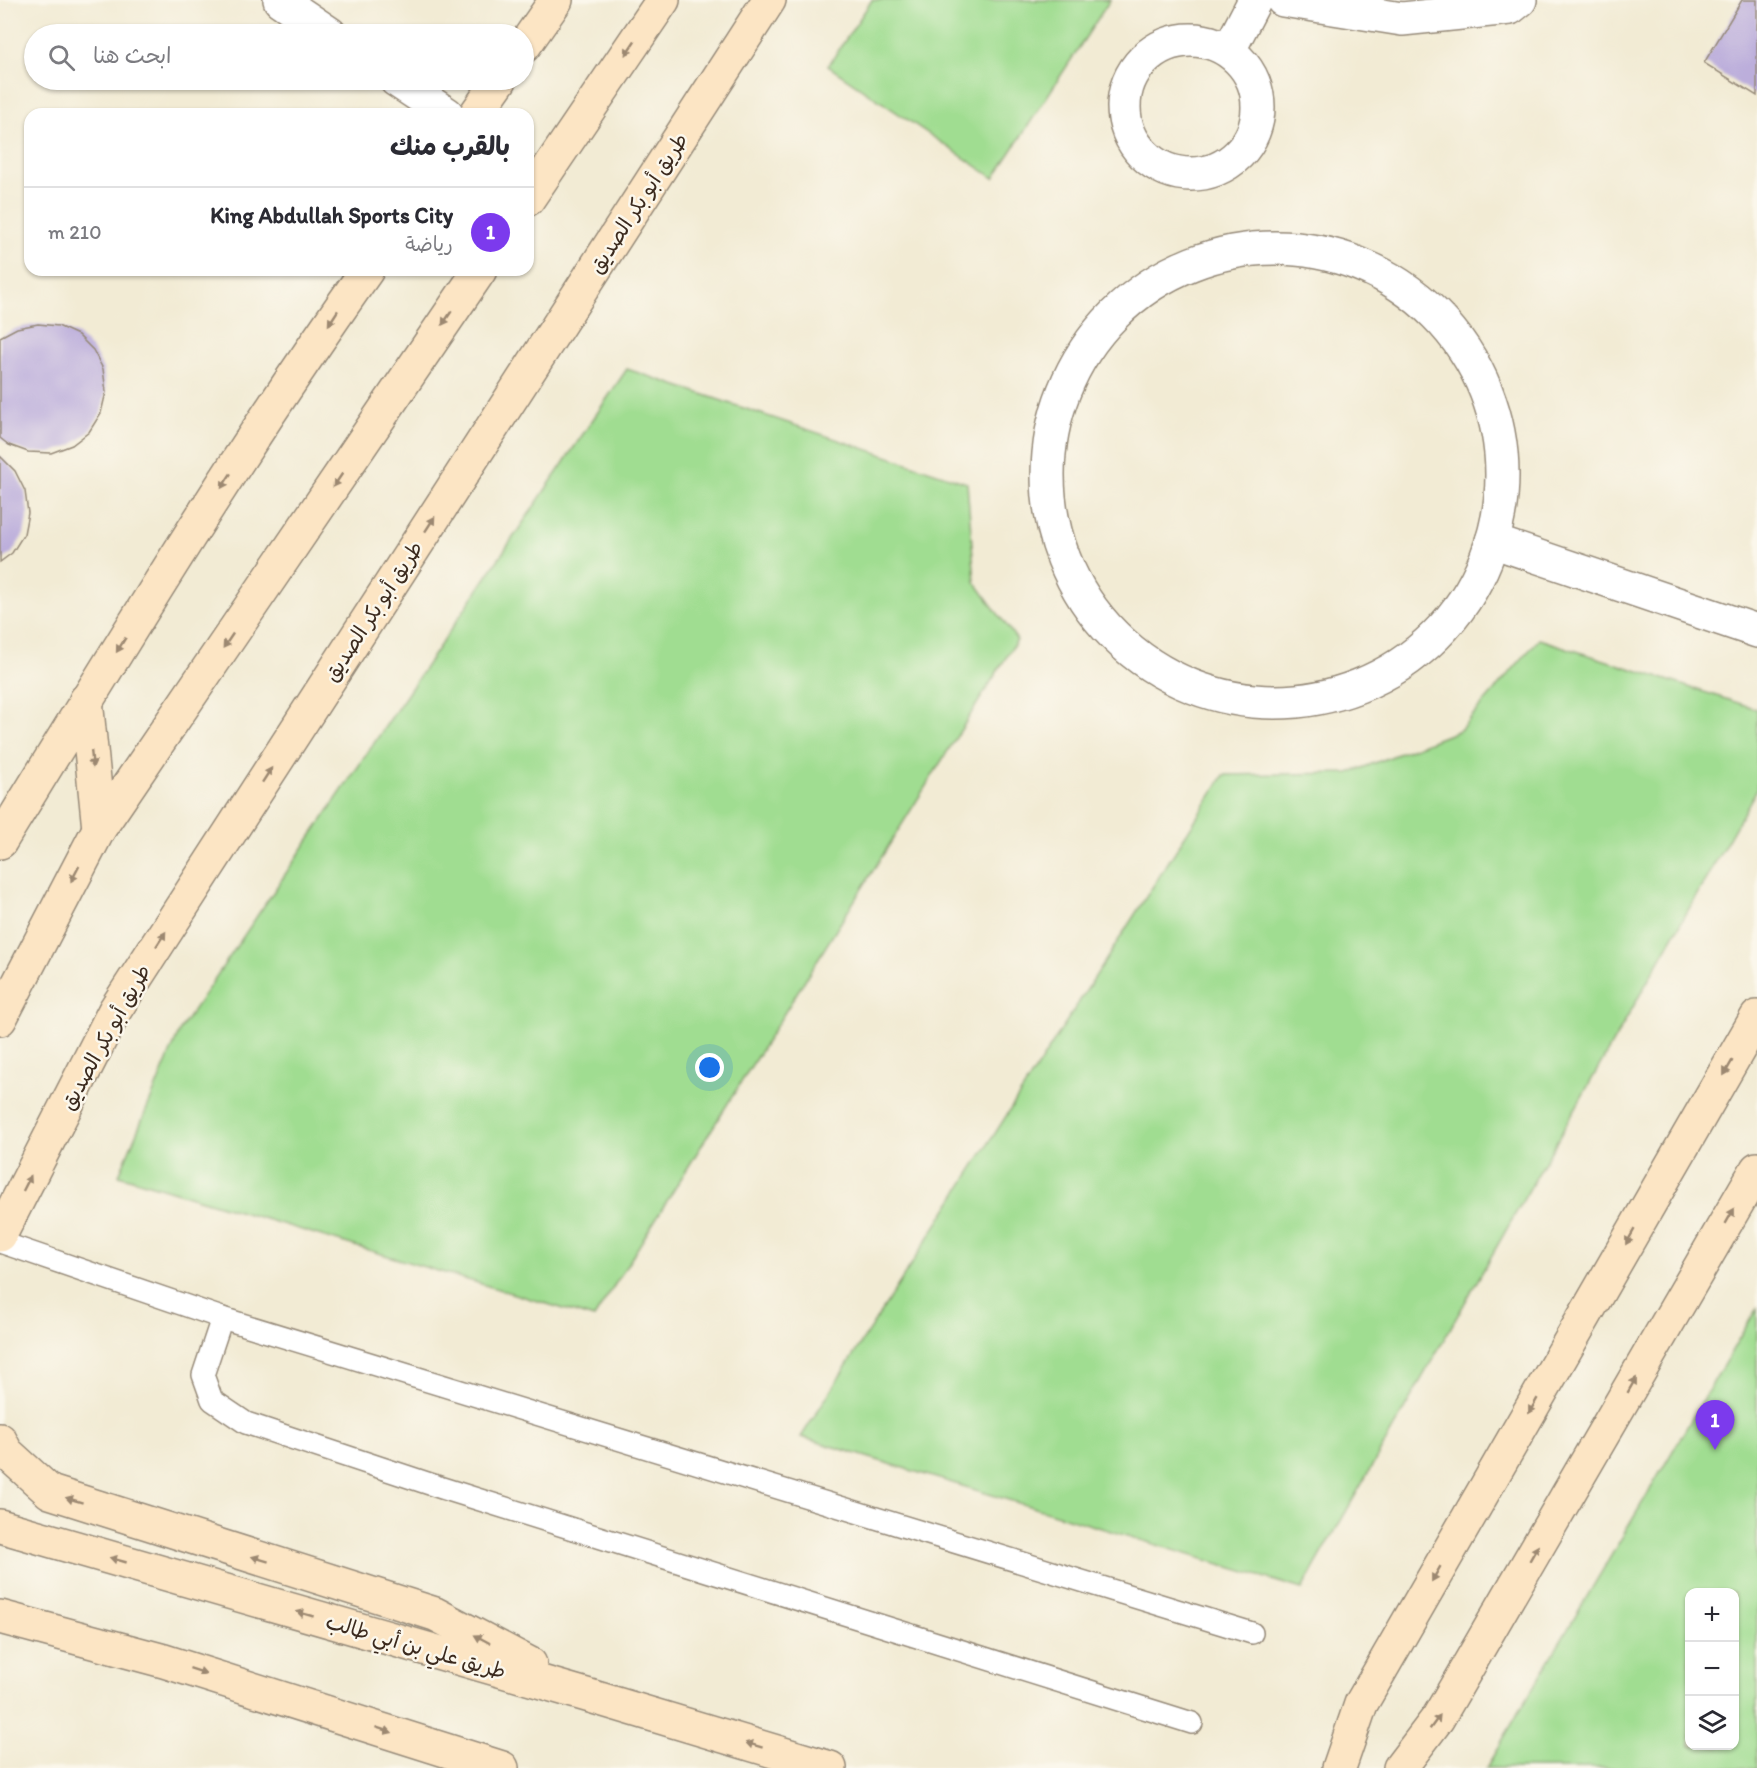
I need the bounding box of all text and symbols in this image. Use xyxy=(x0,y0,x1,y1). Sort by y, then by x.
search box xyxy=(24,24,534,90)
one-way arrow xyxy=(625,40,636,57)
icon: search xyxy=(45,41,78,74)
text: ابحث هنا xyxy=(93,42,172,69)
street label: طريق أبو بكر الصديق xyxy=(583,128,694,278)
text: بالقرب منك xyxy=(390,130,510,162)
text: King Abdullah Sports City xyxy=(210,202,453,229)
text: 210 m xyxy=(48,220,101,244)
text: 1 xyxy=(486,220,495,244)
text: رياضة xyxy=(405,232,453,256)
one-way arrow xyxy=(328,310,339,326)
one-way arrow xyxy=(441,310,453,326)
one-way arrow xyxy=(332,471,344,487)
one-way arrow xyxy=(221,473,232,489)
one-way arrow xyxy=(424,516,436,532)
street label: طريق أبو بكر الصديق xyxy=(318,536,429,686)
one-way arrow xyxy=(223,633,234,649)
one-way arrow xyxy=(116,637,127,653)
one-way arrow xyxy=(87,749,97,768)
one-way arrow xyxy=(261,768,273,784)
one-way arrow xyxy=(70,866,80,883)
one-way arrow xyxy=(155,931,166,947)
street label: طريق أبو بكر الصديق xyxy=(55,960,156,1115)
your location xyxy=(695,1053,724,1082)
one-way arrow xyxy=(1723,1059,1733,1076)
one-way arrow xyxy=(22,1175,31,1192)
one-way arrow xyxy=(1725,1207,1735,1224)
one-way arrow xyxy=(1626,1228,1636,1245)
one-way arrow xyxy=(1627,1376,1637,1393)
one-way arrow xyxy=(1528,1397,1538,1414)
pin: 1 xyxy=(1696,1400,1734,1450)
one-way arrow xyxy=(65,1495,83,1504)
one-way arrow xyxy=(1529,1545,1539,1562)
one-way arrow xyxy=(251,1553,269,1563)
one-way arrow xyxy=(108,1555,126,1564)
one-way arrow xyxy=(1431,1566,1441,1583)
map controls xyxy=(1685,1588,1739,1750)
button: + xyxy=(1685,1588,1739,1642)
street label: طريق علي بن أبي طالب xyxy=(321,1608,509,1690)
one-way arrow xyxy=(296,1609,314,1618)
one-way arrow xyxy=(474,1634,491,1644)
button: − xyxy=(1685,1642,1739,1696)
one-way arrow xyxy=(189,1667,207,1677)
button: layers xyxy=(1685,1696,1739,1750)
one-way arrow xyxy=(1429,1714,1441,1730)
one-way arrow xyxy=(375,1726,393,1736)
one-way arrow xyxy=(745,1740,763,1749)

